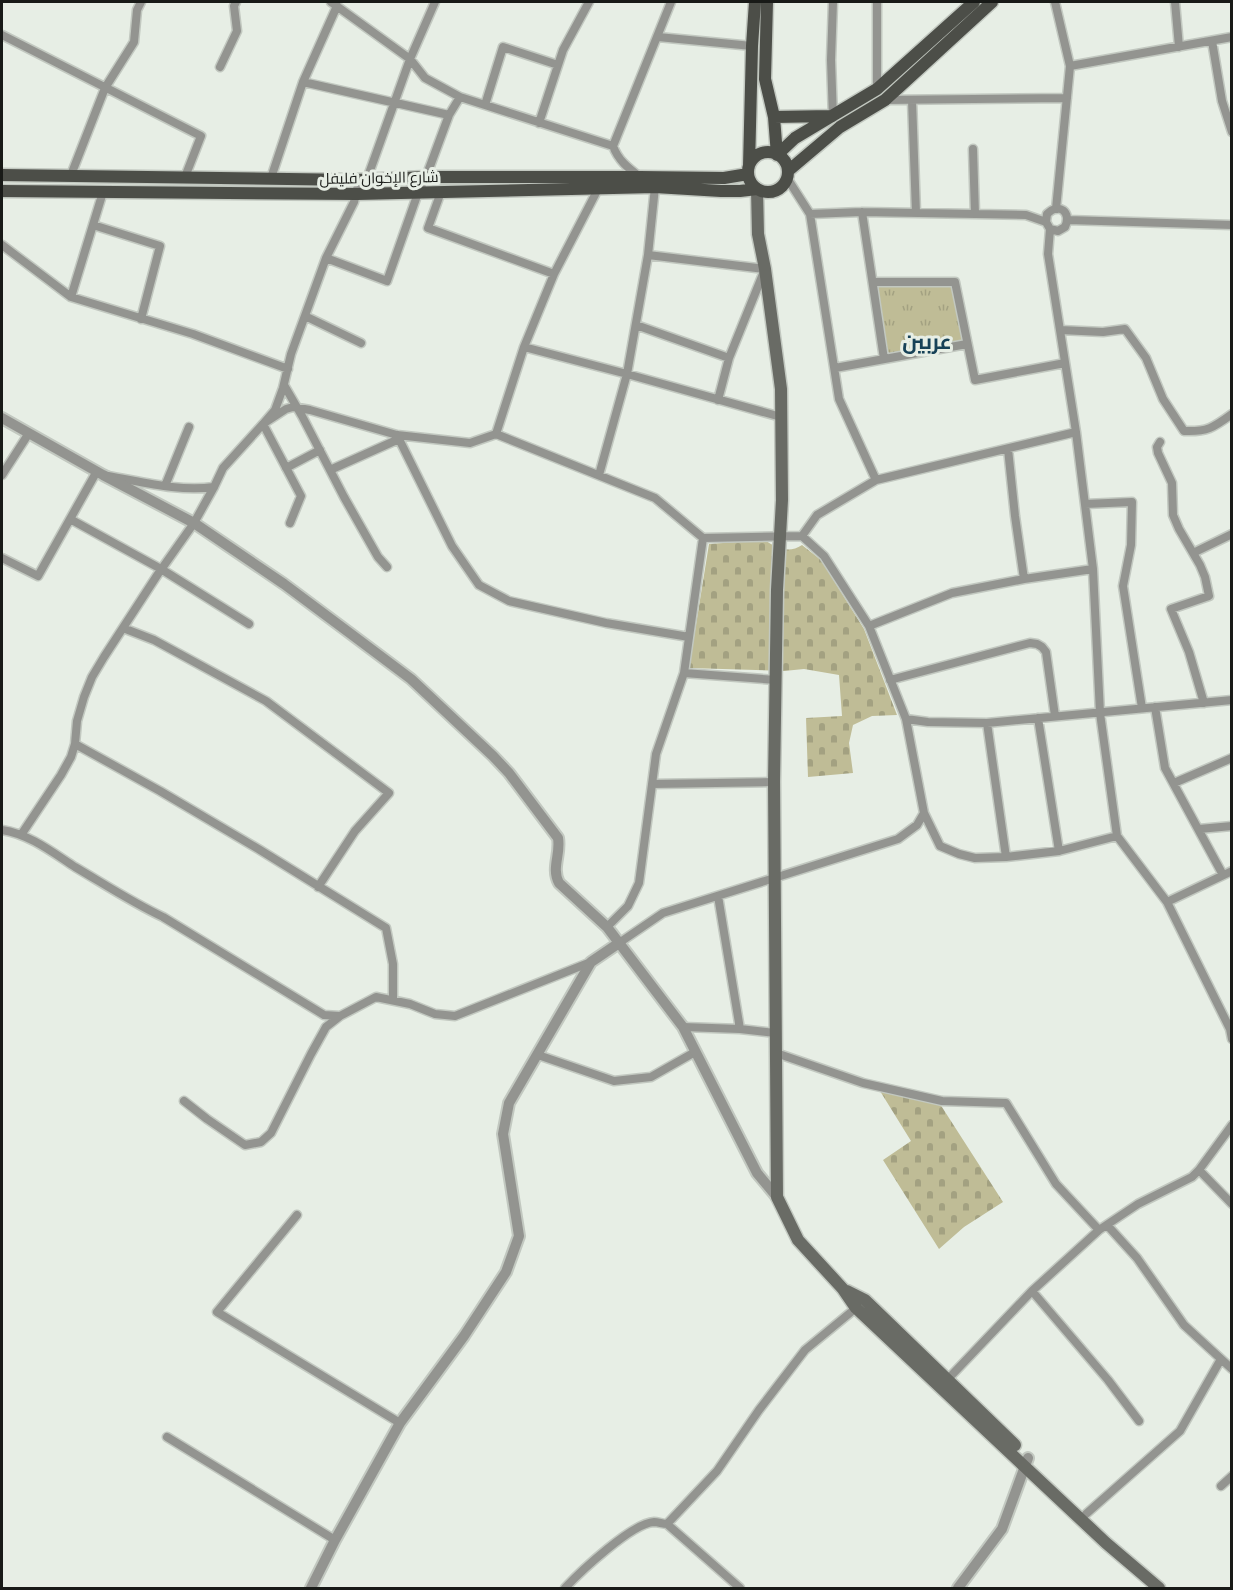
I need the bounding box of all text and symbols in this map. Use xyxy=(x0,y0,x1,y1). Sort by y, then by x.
street label: شارع الإخوان فليفل xyxy=(319,168,439,190)
district label: عربين xyxy=(902,329,952,354)

